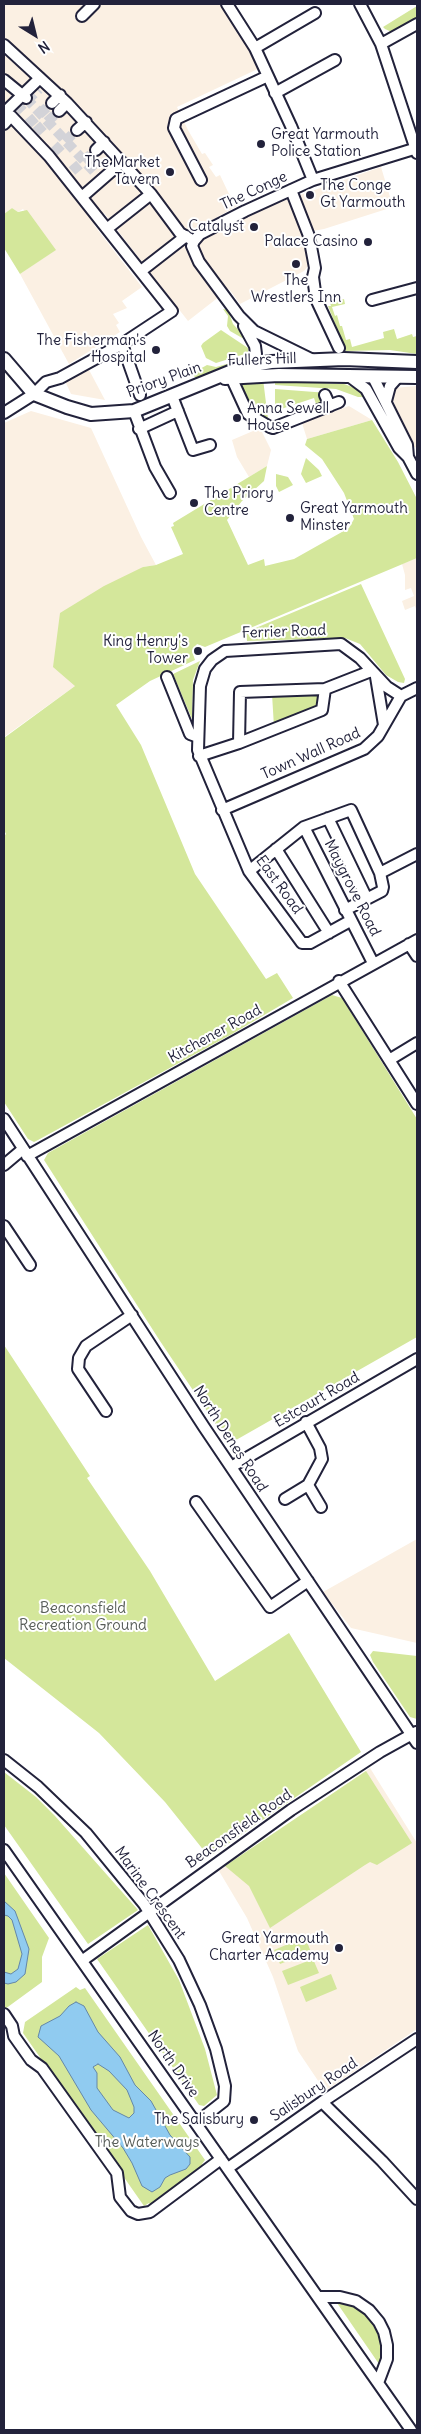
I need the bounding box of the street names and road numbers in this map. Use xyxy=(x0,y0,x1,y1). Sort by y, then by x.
street label: The Conge xyxy=(218,168,290,214)
street label: Fullers Hill xyxy=(227,350,297,370)
street label: Priory Plain xyxy=(124,358,204,402)
street label: Ferrier Road xyxy=(242,622,326,642)
street label: Town Wall Road xyxy=(259,724,363,784)
street label: Maygrove Road xyxy=(320,837,384,939)
street label: East Road xyxy=(252,852,306,918)
street label: Kitchener Road xyxy=(165,1001,265,1067)
street label: Estcourt Road xyxy=(271,1368,363,1432)
street label: North Denes Road xyxy=(189,1382,271,1496)
street label: Beaconsfield Road xyxy=(183,1786,295,1872)
street label: Marine Crescent xyxy=(110,1843,190,1943)
street label: North Drive xyxy=(143,2027,203,2101)
street label: Salisbury Road xyxy=(267,2054,361,2126)

